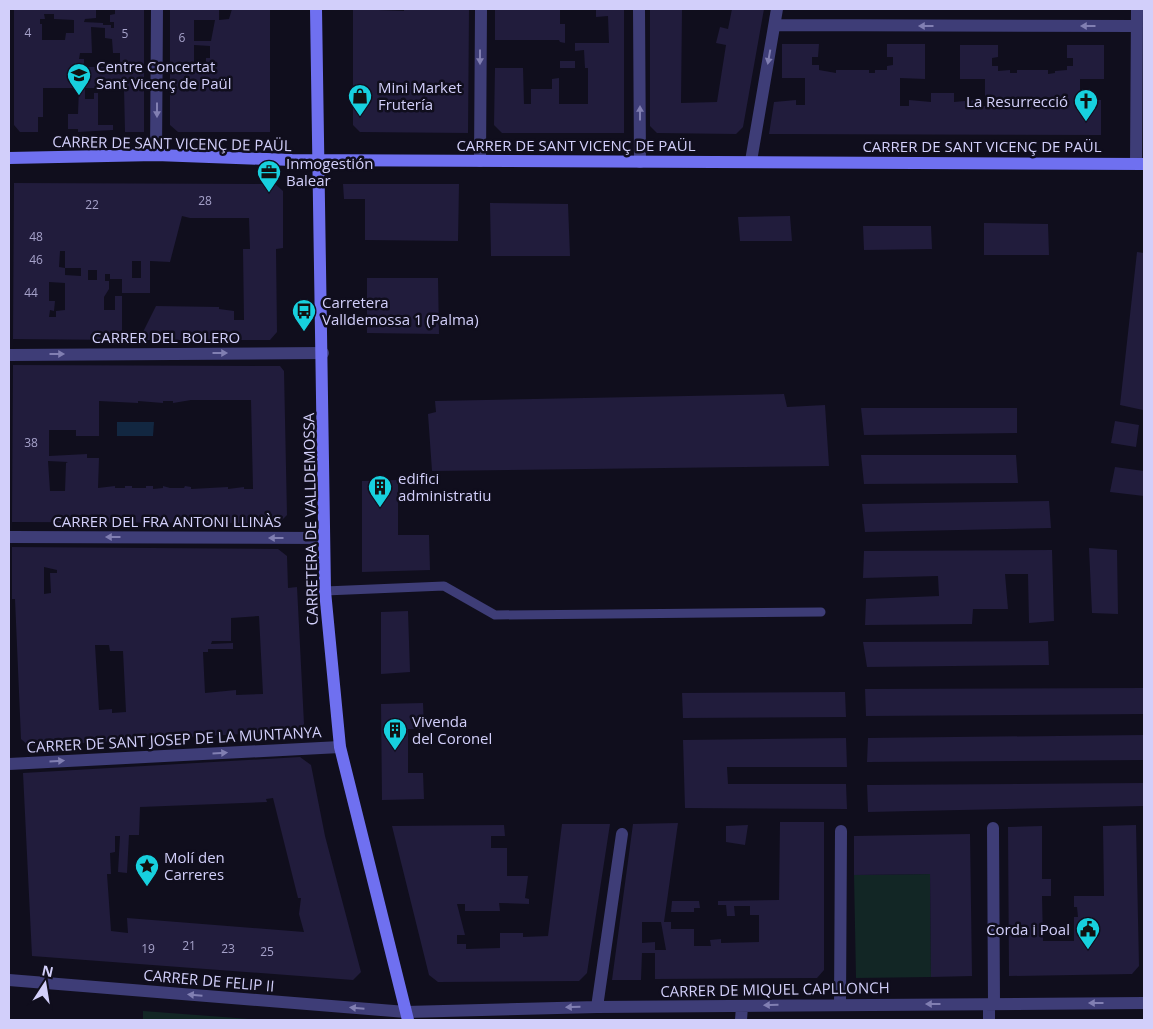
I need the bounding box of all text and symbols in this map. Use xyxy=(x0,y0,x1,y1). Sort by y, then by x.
one-way arrow xyxy=(917,21,933,29)
one-way arrow xyxy=(1080,22,1096,30)
house number: 4 xyxy=(25,24,32,41)
house number: 5 xyxy=(122,25,129,42)
house number: 6 xyxy=(179,29,186,46)
one-way arrow xyxy=(764,49,772,65)
one-way arrow xyxy=(476,50,484,66)
place label: Centre Concertat Sant Vicenç de Paül xyxy=(96,56,231,93)
school or university icon: Centre Concertat Sant Vicenç de Paül xyxy=(66,62,92,96)
place label: Mini Market Frutería xyxy=(378,77,462,114)
shop icon: Mini Market Frutería xyxy=(347,83,373,117)
church icon: La Resurrecció xyxy=(1073,88,1099,122)
place label: La Resurrecció xyxy=(966,91,1068,111)
one-way arrow xyxy=(153,102,161,118)
one-way arrow xyxy=(636,105,644,121)
street label: CARRER DE SANT VICENÇ DE PAÜL xyxy=(52,131,292,155)
street label: CARRER DE SANT VICENÇ DE PAÜL xyxy=(456,135,696,155)
street label: CARRER DE SANT VICENÇ DE PAÜL xyxy=(862,136,1102,156)
place label: Inmogestión Balear xyxy=(286,153,373,190)
office icon: Inmogestión Balear xyxy=(256,159,282,193)
house number: 28 xyxy=(198,192,212,209)
house number: 22 xyxy=(85,196,99,213)
house number: 48 xyxy=(29,228,43,245)
house number: 46 xyxy=(29,251,43,268)
house number: 44 xyxy=(24,284,38,301)
place label: Carretera Valldemossa 1 (Palma) xyxy=(322,292,479,329)
bus stop icon: Carretera Valldemossa 1 (Palma) xyxy=(291,298,317,332)
street label: CARRER DEL BOLERO xyxy=(92,327,240,347)
one-way arrow xyxy=(212,349,228,357)
one-way arrow xyxy=(50,350,66,358)
street label: CARRETERA DE VALLDEMOSSA xyxy=(298,412,322,625)
house number: 38 xyxy=(24,434,38,451)
place label: edifici administratiu xyxy=(398,468,491,505)
building icon: edifici administratiu xyxy=(367,474,393,508)
street label: CARRER DEL FRA ANTONI LLINÀS xyxy=(52,511,282,531)
one-way arrow xyxy=(105,533,121,541)
one-way arrow xyxy=(267,534,283,542)
place label: Vivenda del Coronel xyxy=(412,711,492,748)
building icon: Vivenda del Coronel xyxy=(382,717,408,751)
street label: CARRER DE SANT JOSEP DE LA MUNTANYA xyxy=(26,721,323,757)
one-way arrow xyxy=(212,749,228,757)
one-way arrow xyxy=(50,757,66,765)
place label: Molí den Carreres xyxy=(164,847,225,884)
place icon: Molí den Carreres xyxy=(134,853,160,887)
public building icon: Corda i Poal xyxy=(1075,916,1101,950)
place label: Corda i Poal xyxy=(986,919,1070,939)
house number: 21 xyxy=(182,937,196,954)
house number: 19 xyxy=(141,940,155,957)
house number: 23 xyxy=(221,940,235,957)
house number: 25 xyxy=(260,943,274,960)
north arrow xyxy=(20,959,70,1009)
text: N xyxy=(40,960,55,981)
street label: CARRER DE FELIP II xyxy=(143,964,275,996)
street label: CARRER DE MIQUEL CAPLLONCH xyxy=(660,977,890,1001)
one-way arrow xyxy=(187,991,203,999)
one-way arrow xyxy=(1087,999,1103,1007)
one-way arrow xyxy=(925,1000,941,1008)
one-way arrow xyxy=(762,1001,778,1009)
one-way arrow xyxy=(349,1004,365,1012)
one-way arrow xyxy=(565,1004,581,1012)

